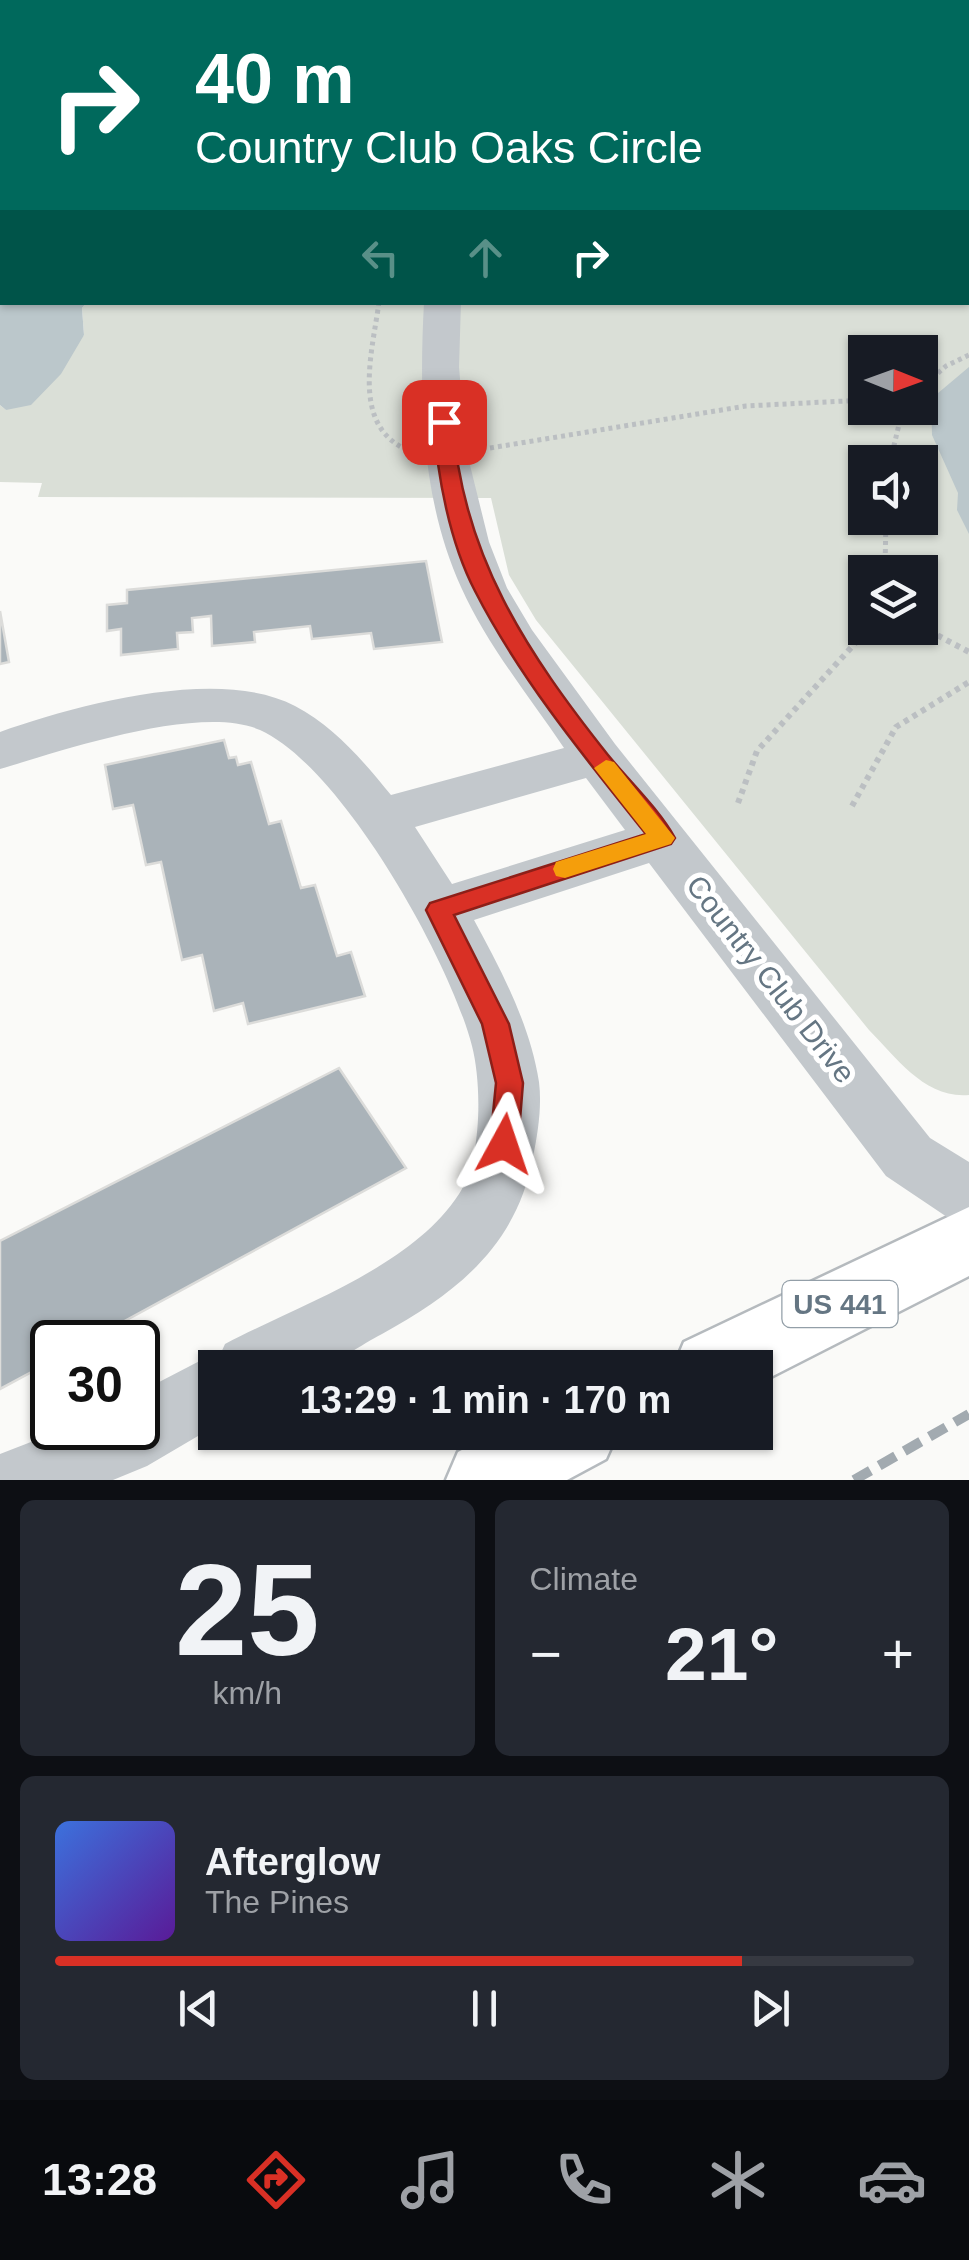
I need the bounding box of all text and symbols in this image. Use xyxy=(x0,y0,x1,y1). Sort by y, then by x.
icon: right xyxy=(30,40,160,170)
text: 40 m xyxy=(195,40,355,118)
text: Country Club Oaks Circle xyxy=(195,122,703,173)
icon: left xyxy=(353,230,408,285)
icon: ahead xyxy=(458,230,513,285)
icon: right xyxy=(563,230,618,285)
north arrow xyxy=(848,335,938,425)
map controls xyxy=(848,335,938,645)
pin xyxy=(402,380,487,465)
icon: arrive xyxy=(417,395,472,450)
button: sound xyxy=(848,445,938,535)
button: layers xyxy=(848,555,938,645)
street label: Country Club Drive xyxy=(680,869,862,1089)
position arrow xyxy=(452,1092,556,1196)
road number: US 441 xyxy=(782,1281,898,1327)
speed limit sign: 30 xyxy=(30,1320,160,1450)
text: 13:29 · 1 min · 170 m xyxy=(300,1379,671,1421)
text: 25 xyxy=(175,1537,320,1683)
text: Climate xyxy=(530,1561,638,1597)
text: 21° xyxy=(665,1612,778,1696)
text: − xyxy=(530,1623,562,1685)
text: + xyxy=(882,1623,914,1685)
text: km/h xyxy=(213,1675,282,1711)
text: Afterglow xyxy=(205,1841,380,1883)
text: The Pines xyxy=(205,1884,349,1920)
icon: previous xyxy=(171,1981,226,2036)
icon: pause xyxy=(457,1981,512,2036)
icon: next xyxy=(743,1981,798,2036)
icon: directions xyxy=(241,2145,311,2215)
icon: music xyxy=(395,2145,465,2215)
icon: phone xyxy=(549,2145,619,2215)
icon: climate xyxy=(703,2145,773,2215)
icon: car xyxy=(857,2145,927,2215)
text: 13:28 xyxy=(42,2154,157,2205)

